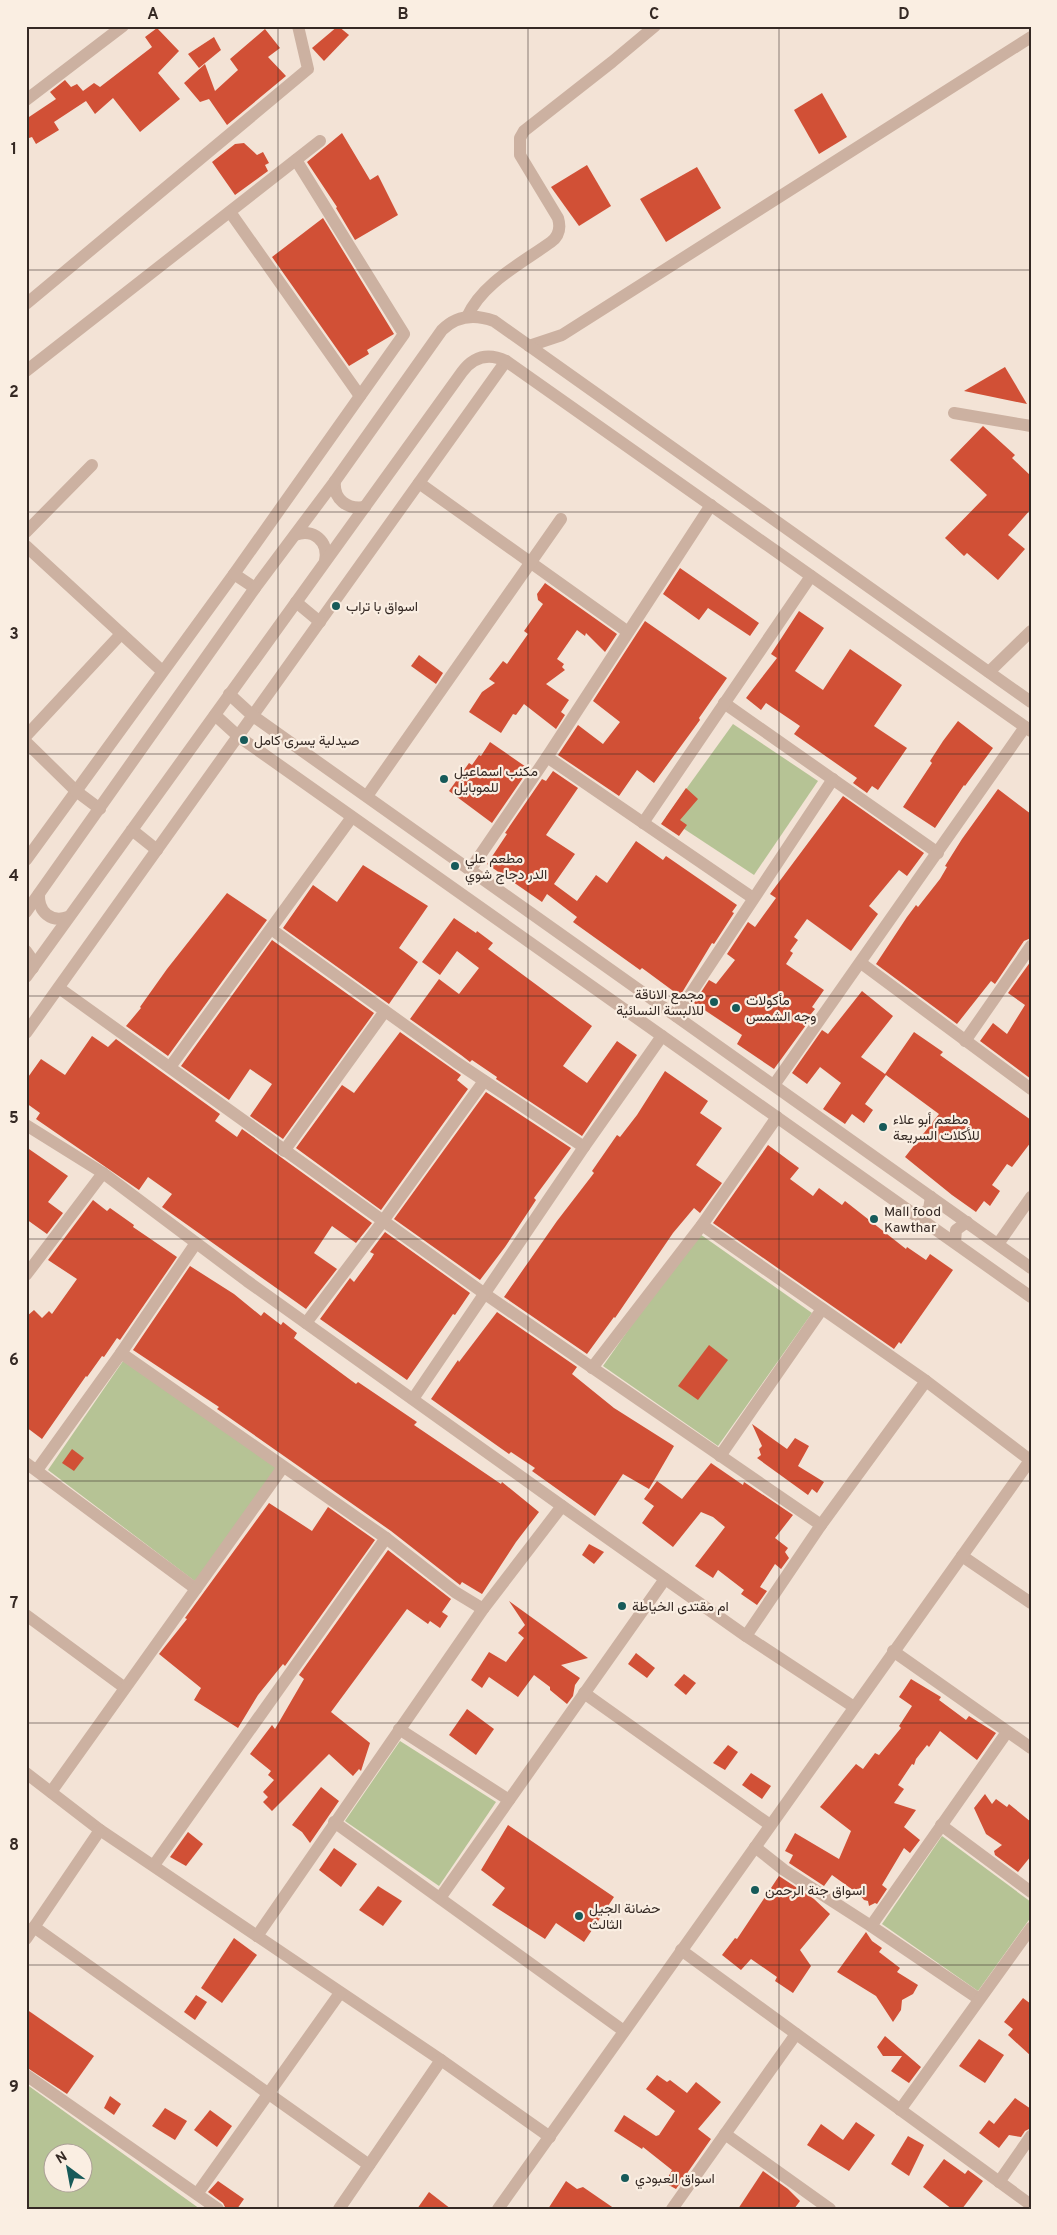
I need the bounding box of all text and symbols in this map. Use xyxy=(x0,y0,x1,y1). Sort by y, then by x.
text: A xyxy=(147,5,159,25)
text: B xyxy=(397,5,409,25)
text: C xyxy=(649,5,659,25)
text: D xyxy=(898,5,910,25)
text: 1 xyxy=(11,140,17,160)
text: 2 xyxy=(9,383,19,403)
place label: اسواق با تراب xyxy=(346,599,418,616)
marker: اسواق با تراب xyxy=(330,600,342,612)
text: 3 xyxy=(9,625,19,645)
place label: صيدلية يسرى كامل xyxy=(254,733,360,750)
marker: صيدلية يسرى كامل xyxy=(238,734,250,746)
place label: مكنب اسماعيل للموبايل xyxy=(454,764,538,797)
marker: مكنب اسماعيل للموبايل xyxy=(438,773,450,785)
place label: مطعم علي الدر دجاج شوي xyxy=(465,851,547,886)
marker: مطعم علي الدر دجاج شوي xyxy=(449,860,461,872)
text: 4 xyxy=(9,867,19,887)
place label: مجمع الاناقة للالبسة النسائية xyxy=(616,987,704,1020)
place label: مأكولات وجه الشمس xyxy=(746,993,817,1026)
marker: مجمع الاناقة للالبسة النسائية xyxy=(708,996,720,1008)
marker: مأكولات وجه الشمس xyxy=(730,1002,742,1014)
text: 5 xyxy=(9,1109,19,1129)
place label: مطعم أبو علاء للأكلات السريعة xyxy=(893,1112,980,1145)
marker: مطعم أبو علاء للأكلات السريعة xyxy=(877,1121,889,1133)
place label: Mall food Kawthar xyxy=(884,1204,941,1237)
marker: Mall food Kawthar xyxy=(868,1213,880,1225)
text: 6 xyxy=(9,1351,19,1371)
text: 7 xyxy=(10,1594,18,1614)
place label: ام مقتدى الخياطة xyxy=(632,1599,729,1616)
marker: ام مقتدى الخياطة xyxy=(616,1600,628,1612)
text: 8 xyxy=(9,1836,19,1856)
place label: اسواق جنة الرحمن xyxy=(765,1883,866,1900)
marker: اسواق جنة الرحمن xyxy=(749,1884,761,1896)
place label: حضانة الجيل الثالث xyxy=(589,1901,660,1934)
marker: حضانة الجيل الثالث xyxy=(573,1910,585,1922)
text: 9 xyxy=(9,2078,19,2098)
north arrow xyxy=(42,2142,92,2192)
text: N xyxy=(53,2148,71,2168)
place label: اسواق العبودي xyxy=(635,2171,715,2190)
marker: اسواق العبودي xyxy=(619,2172,631,2184)

